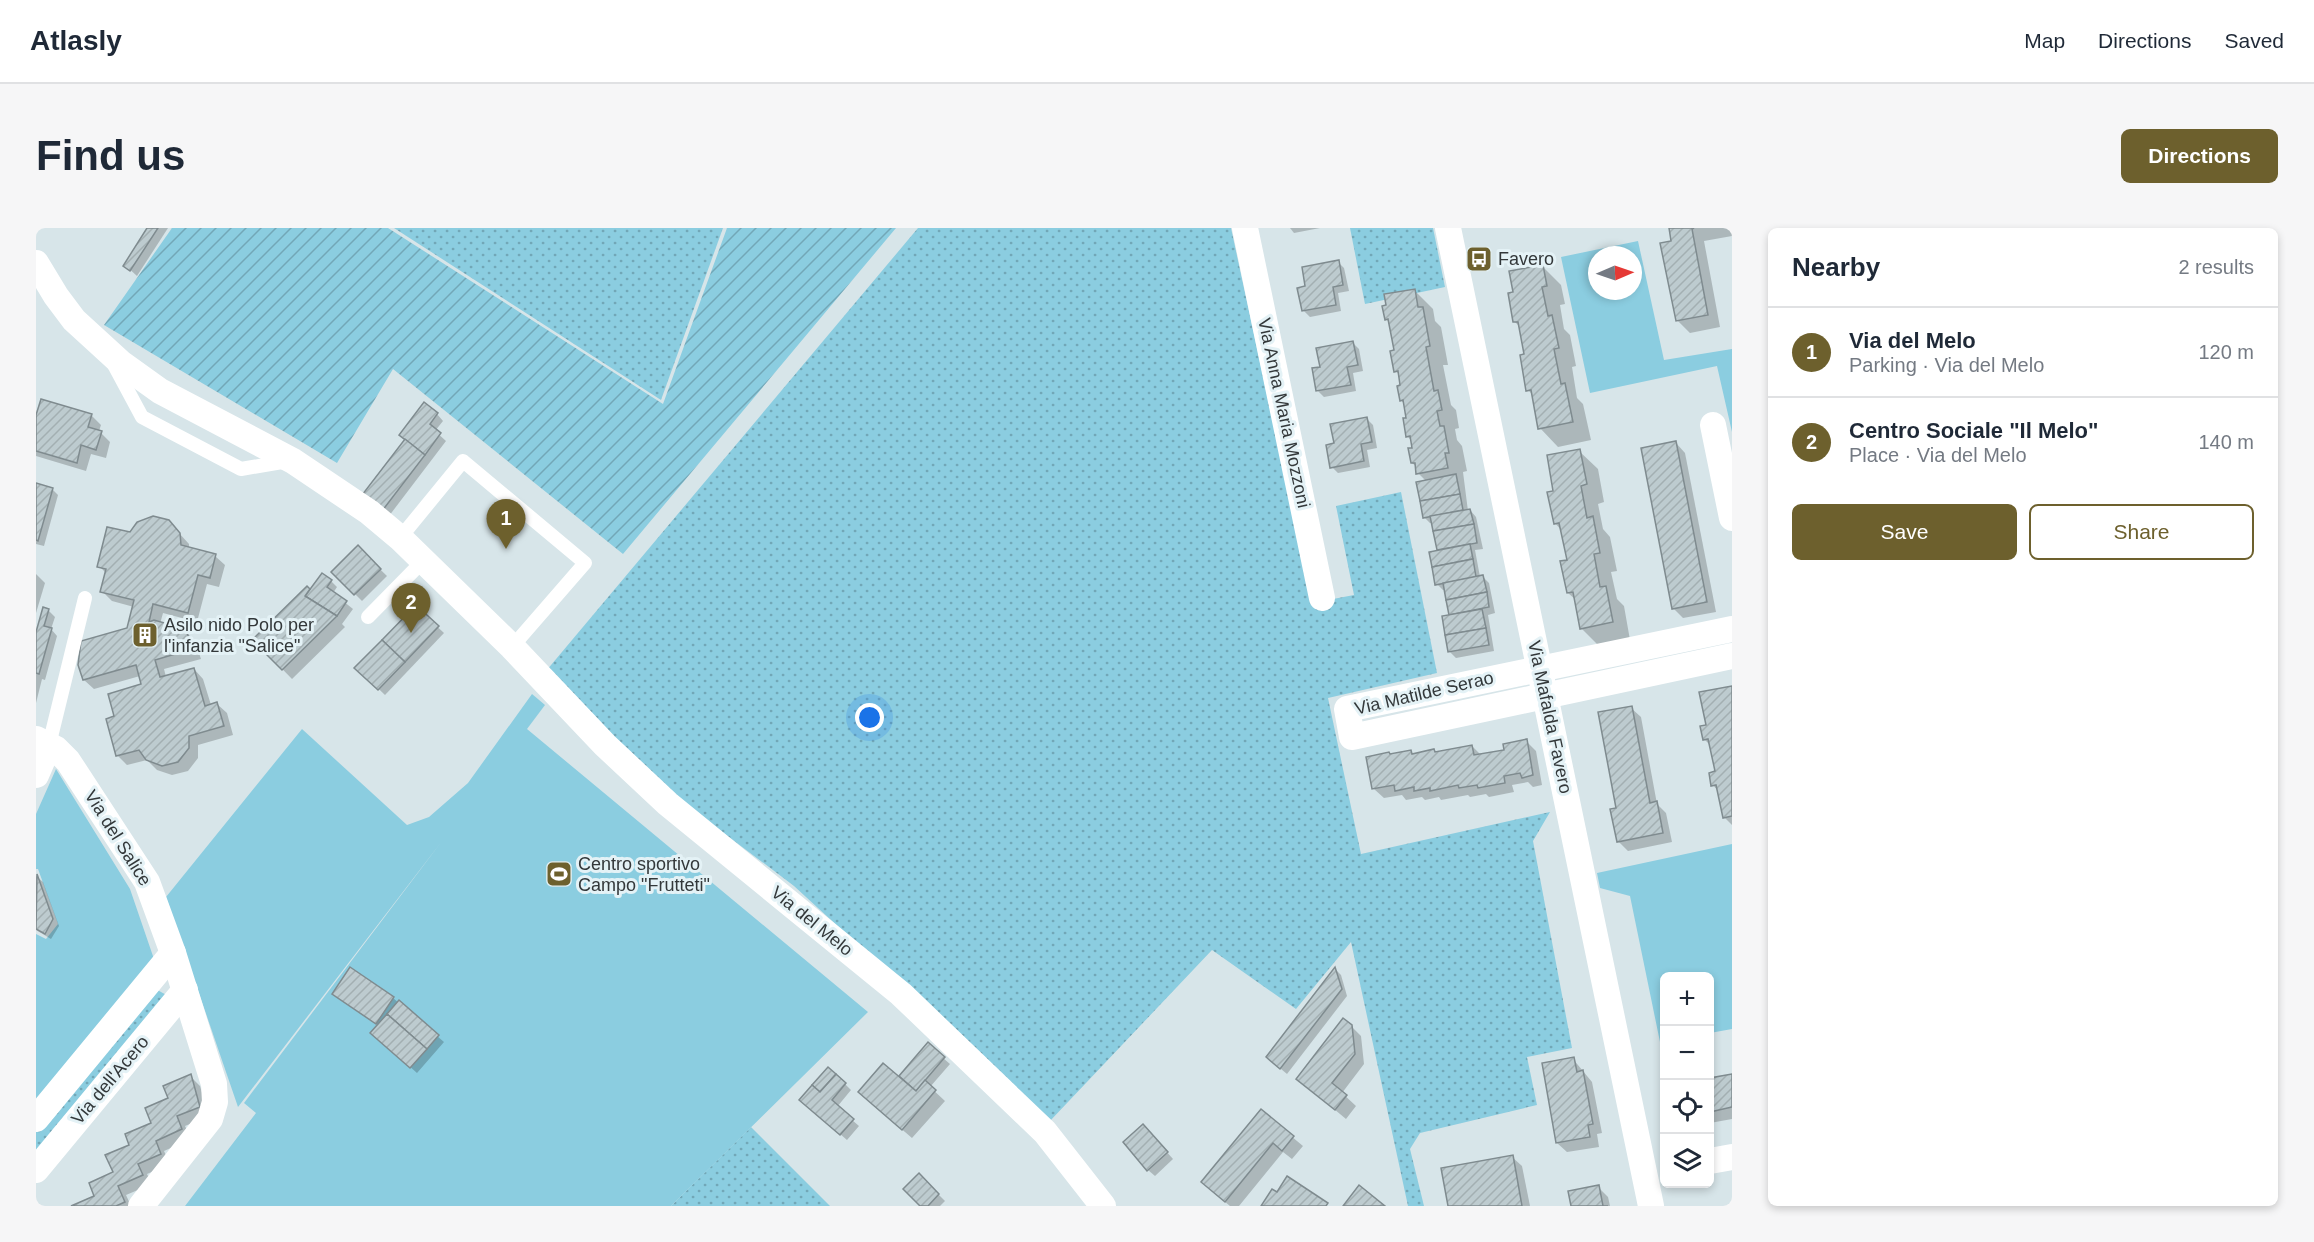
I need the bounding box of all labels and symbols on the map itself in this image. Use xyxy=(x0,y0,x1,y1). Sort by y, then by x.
bus stop icon: Favero xyxy=(1464,244,1494,274)
north arrow xyxy=(1588,246,1642,300)
place label: Favero xyxy=(1498,249,1554,269)
street label: Via Anna Maria Mozzoni xyxy=(1254,316,1314,510)
pin: 1 xyxy=(486,500,526,549)
pin: 2 xyxy=(392,584,430,633)
place label: Asilo nido Polo per l'infanzia "Salice" xyxy=(164,615,314,656)
building icon: Asilo nido Polo per l'infanzia "Salice" xyxy=(130,620,160,650)
street label: Via Mafalda Favero xyxy=(1524,639,1576,795)
street label: Via Matilde Serao xyxy=(1353,667,1495,719)
your location xyxy=(855,703,884,732)
street label: Via del Salice xyxy=(81,787,155,889)
place label: Centro sportivo Campo "Frutteti" xyxy=(578,854,710,895)
sports icon: Centro sportivo Campo "Frutteti" xyxy=(544,859,574,889)
street label: Via del Melo xyxy=(767,882,857,960)
street label: Via dell'Acero xyxy=(67,1032,153,1128)

